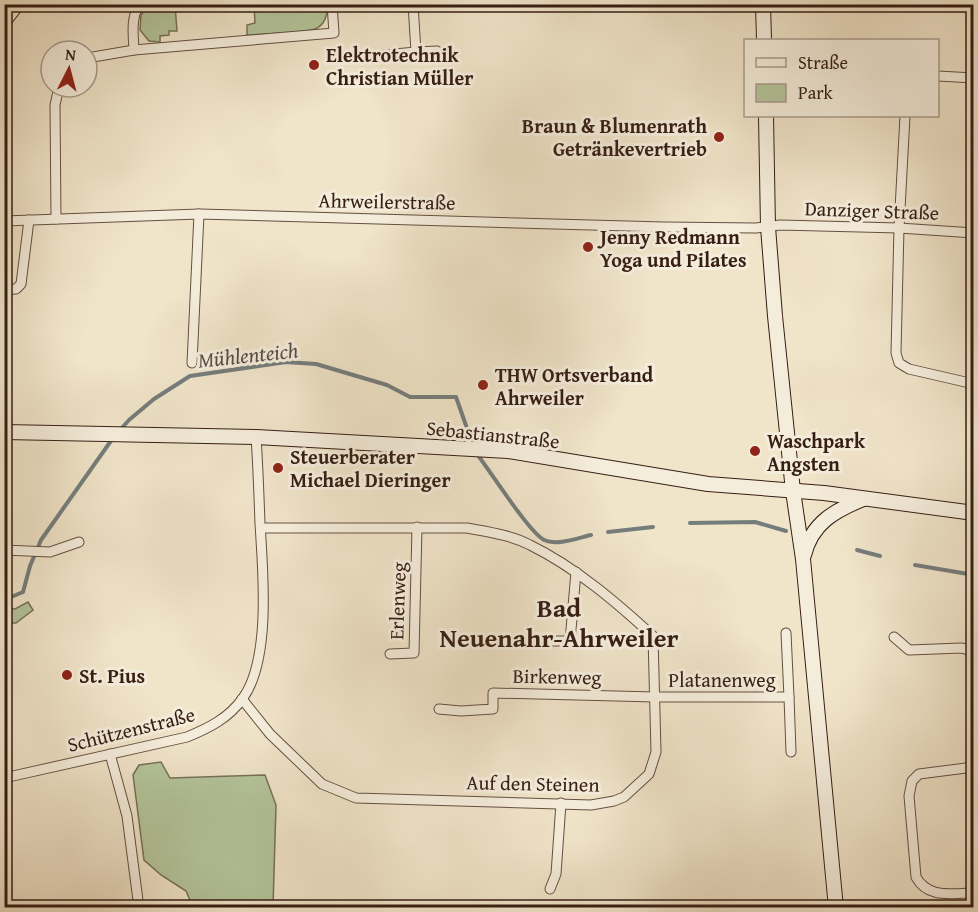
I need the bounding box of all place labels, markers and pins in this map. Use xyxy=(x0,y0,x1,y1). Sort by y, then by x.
place label: Elektrotechnik Christian Müller xyxy=(326,40,473,92)
marker: Elektrotechnik Christian Müller xyxy=(307,58,321,72)
place label: Braun & Blumenrath Getränkevertrieb xyxy=(522,111,707,163)
marker: Braun & Blumenrath Getränkevertrieb xyxy=(712,130,726,144)
place label: Jenny Redmann Yoga und Pilates xyxy=(597,222,746,274)
marker: Jenny Redmann Yoga und Pilates xyxy=(581,240,595,254)
place label: THW Ortsverband Ahrweiler xyxy=(495,360,654,412)
marker: THW Ortsverband Ahrweiler xyxy=(476,378,490,392)
place label: Waschpark Angsten xyxy=(767,426,866,478)
place label: Steuerberater Michael Dieringer xyxy=(290,442,451,494)
marker: Waschpark Angsten xyxy=(748,444,762,458)
marker: Steuerberater Michael Dieringer xyxy=(271,461,285,475)
place label: St. Pius xyxy=(79,661,145,690)
marker: St. Pius xyxy=(60,668,74,682)

